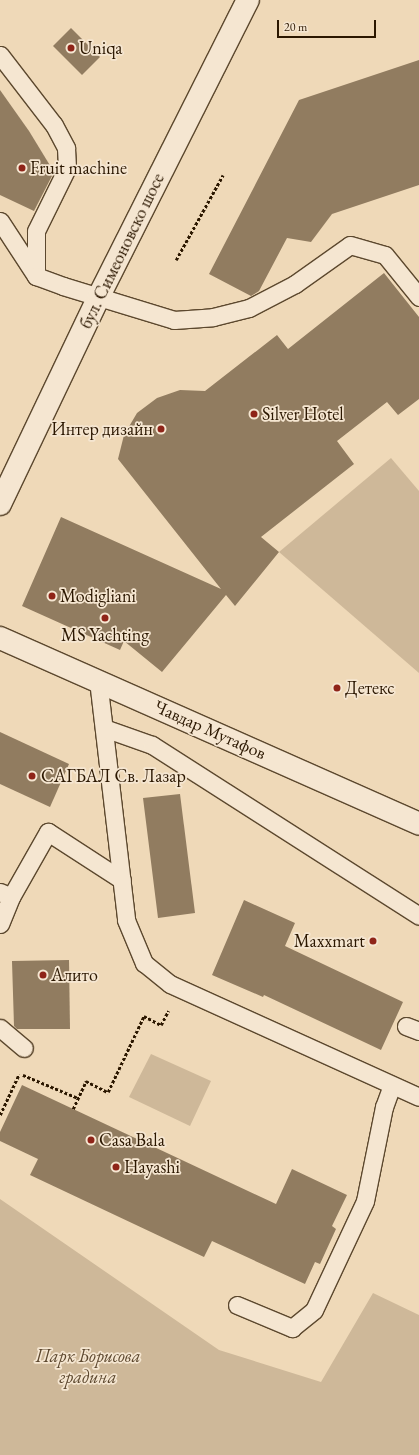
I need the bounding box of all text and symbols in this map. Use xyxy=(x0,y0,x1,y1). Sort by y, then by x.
scale bar xyxy=(279,12,378,38)
text: 20 m xyxy=(284,19,307,35)
place label: Uniqa xyxy=(79,37,123,59)
marker: Uniqa xyxy=(66,43,76,53)
place label: Fruit machine xyxy=(30,157,127,179)
marker: Fruit machine xyxy=(17,163,27,173)
street label: бул. Симеоновско шосе xyxy=(75,170,169,332)
place label: Silver Hotel xyxy=(262,403,344,425)
marker: Silver Hotel xyxy=(249,409,259,419)
place label: Интер дизайн xyxy=(51,418,153,440)
marker: Интер дизайн xyxy=(156,424,166,434)
place label: Modigliani xyxy=(60,585,136,607)
marker: Modigliani xyxy=(47,591,57,601)
marker: MS Yachting xyxy=(100,613,110,623)
place label: MS Yachting xyxy=(61,624,149,646)
place label: Детекс xyxy=(345,677,395,699)
marker: Детекс xyxy=(332,683,342,693)
street label: Чавдар Мутафов xyxy=(151,696,269,764)
place label: САГБАЛ Св. Лазар xyxy=(41,765,186,787)
marker: САГБАЛ Св. Лазар xyxy=(26,770,38,782)
place label: Maxxmart xyxy=(294,930,365,952)
marker: Maxxmart xyxy=(368,936,378,946)
place label: Алито xyxy=(51,964,98,986)
marker: Алито xyxy=(38,970,48,980)
place label: Casa Bala xyxy=(99,1129,165,1151)
marker: Casa Bala xyxy=(86,1135,96,1145)
place label: Hayashi xyxy=(124,1156,180,1178)
marker: Hayashi xyxy=(111,1162,121,1172)
park label: Парк Борисова градина xyxy=(35,1346,141,1388)

